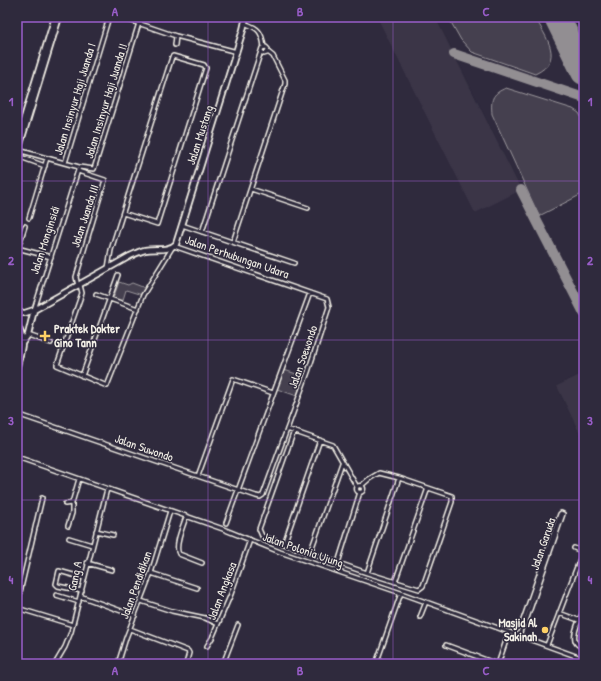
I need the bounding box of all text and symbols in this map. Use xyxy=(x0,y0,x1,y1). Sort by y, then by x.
text: A xyxy=(112,2,119,20)
text: B xyxy=(297,2,304,20)
text: C xyxy=(482,2,490,20)
street label: Jalan Insinyur Haji Juanda I xyxy=(49,41,100,157)
street label: Jalan Insinyur Haji Juanda II xyxy=(80,41,131,160)
text: 1 xyxy=(9,92,14,110)
text: 1 xyxy=(588,92,593,110)
street label: Jalan Mustang xyxy=(182,103,217,167)
street label: Jalan Juanda III xyxy=(66,182,103,249)
street label: Jalan Monginsidi xyxy=(26,204,64,276)
street label: Jalan Perhubungan Udara xyxy=(183,231,292,282)
text: 2 xyxy=(8,251,15,269)
text: 2 xyxy=(587,251,594,269)
place label: Praktek Dokter Gino Tann xyxy=(54,320,120,351)
street label: Jalan Soewondo xyxy=(284,323,321,391)
marker: Praktek Dokter Gino Tann xyxy=(39,330,51,342)
text: 3 xyxy=(8,411,14,429)
text: 3 xyxy=(587,411,593,429)
street label: Jalan Suwondo xyxy=(113,430,176,466)
street label: Jalan Garuda xyxy=(526,515,560,572)
street label: Jalan Polonia Ujung xyxy=(260,528,346,571)
street label: Jalan Pendidikan xyxy=(115,549,156,621)
street label: Gang A xyxy=(63,559,86,592)
street label: Jalan Angkasa xyxy=(203,559,240,622)
text: 4 xyxy=(9,570,14,588)
text: 4 xyxy=(588,570,593,588)
place label: Masjid Al Sakinah xyxy=(499,614,538,645)
marker: Masjid Al Sakinah xyxy=(540,625,550,635)
text: A xyxy=(112,661,119,679)
text: B xyxy=(297,661,304,679)
text: C xyxy=(482,661,490,679)

